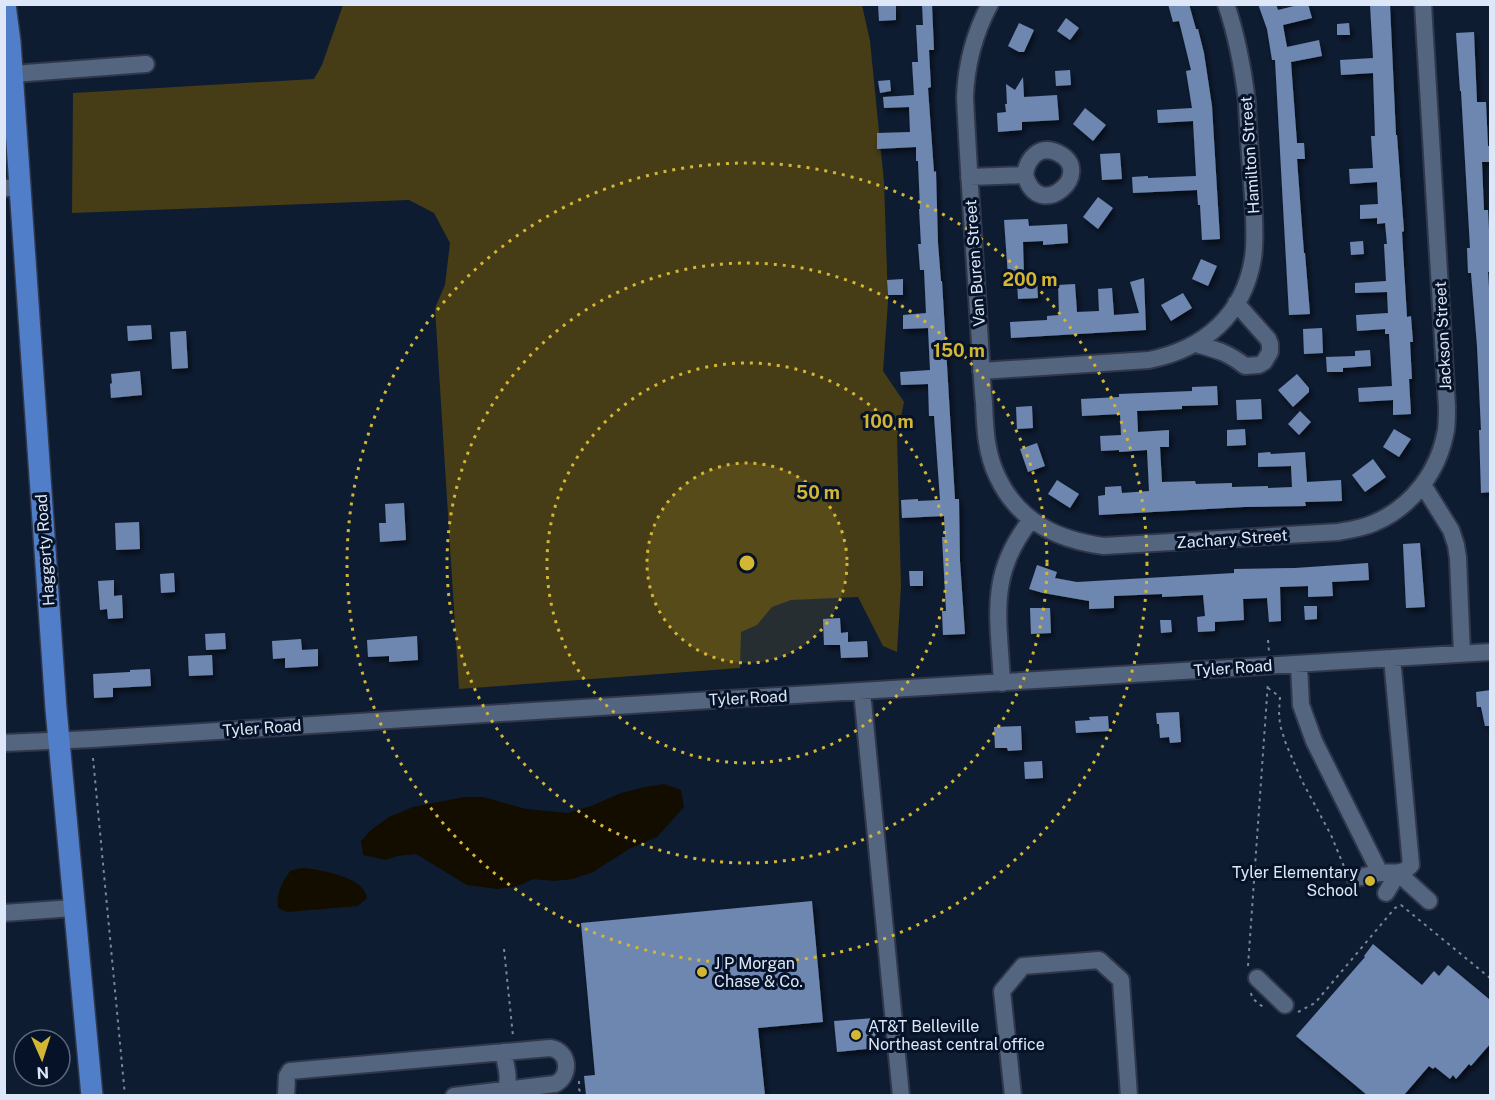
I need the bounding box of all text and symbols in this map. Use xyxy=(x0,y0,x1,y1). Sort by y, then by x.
street label: Hamilton Street xyxy=(1236,95,1264,215)
street label: Van Buren Street xyxy=(961,199,989,327)
text: 200 m xyxy=(1003,269,1057,290)
street label: Jackson Street xyxy=(1431,281,1455,391)
text: 150 m xyxy=(933,340,985,361)
text: 100 m xyxy=(862,411,914,432)
text: 50 m xyxy=(796,482,840,503)
street label: Haggerty Road xyxy=(32,493,58,607)
street label: Zachary Street xyxy=(1176,526,1288,552)
centre of rings xyxy=(737,553,757,573)
street label: Tyler Road xyxy=(1193,656,1273,680)
street label: Tyler Road xyxy=(708,686,788,710)
street label: Tyler Road xyxy=(222,716,302,740)
place label: Tyler Elementary School xyxy=(1232,863,1358,900)
marker: Tyler Elementary School xyxy=(1363,874,1377,888)
place label: J P Morgan Chase & Co. xyxy=(714,954,803,991)
marker: J P Morgan Chase & Co. xyxy=(695,965,709,979)
place label: AT&T Belleville Northeast central office xyxy=(868,1017,1045,1054)
north arrow xyxy=(12,1028,72,1088)
marker: AT&T Belleville Northeast central office xyxy=(849,1028,863,1042)
text: N xyxy=(36,1063,50,1082)

